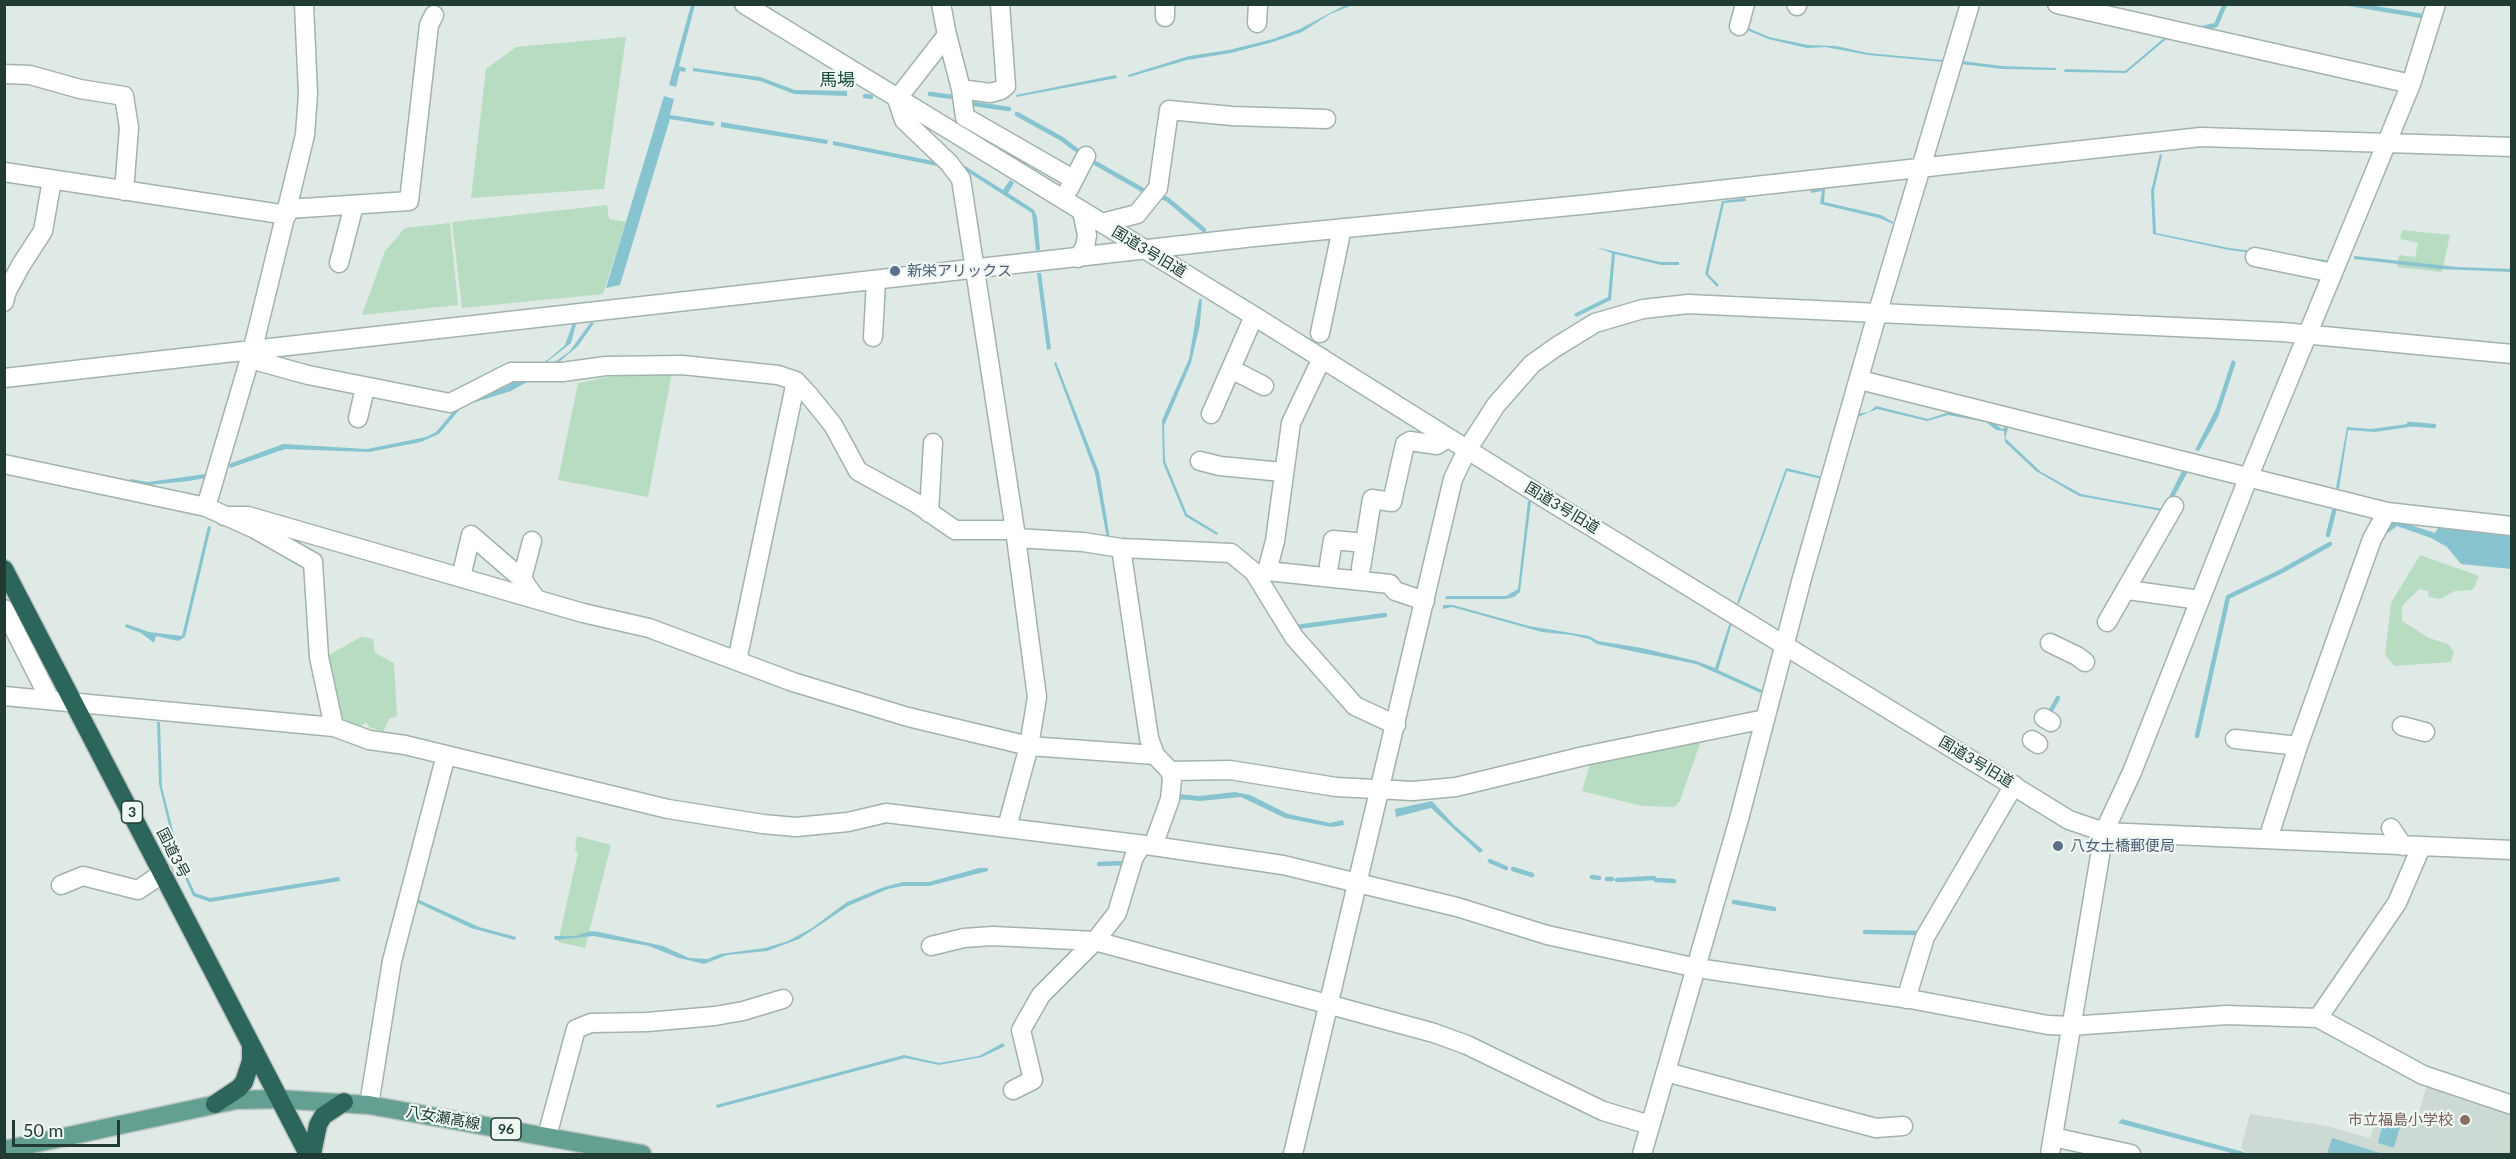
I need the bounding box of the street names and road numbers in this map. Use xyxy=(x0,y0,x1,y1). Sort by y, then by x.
street label: 国道3号旧道 xyxy=(1108,223,1190,281)
street label: 国道3号旧道 xyxy=(1521,479,1603,537)
street label: 国道3号旧道 xyxy=(1935,733,2017,791)
road number: 3 xyxy=(122,801,142,823)
street label: 国道3号 xyxy=(153,825,193,881)
street label: 八女瀬高線 xyxy=(405,1103,481,1133)
road number: 96 xyxy=(491,1118,521,1140)

